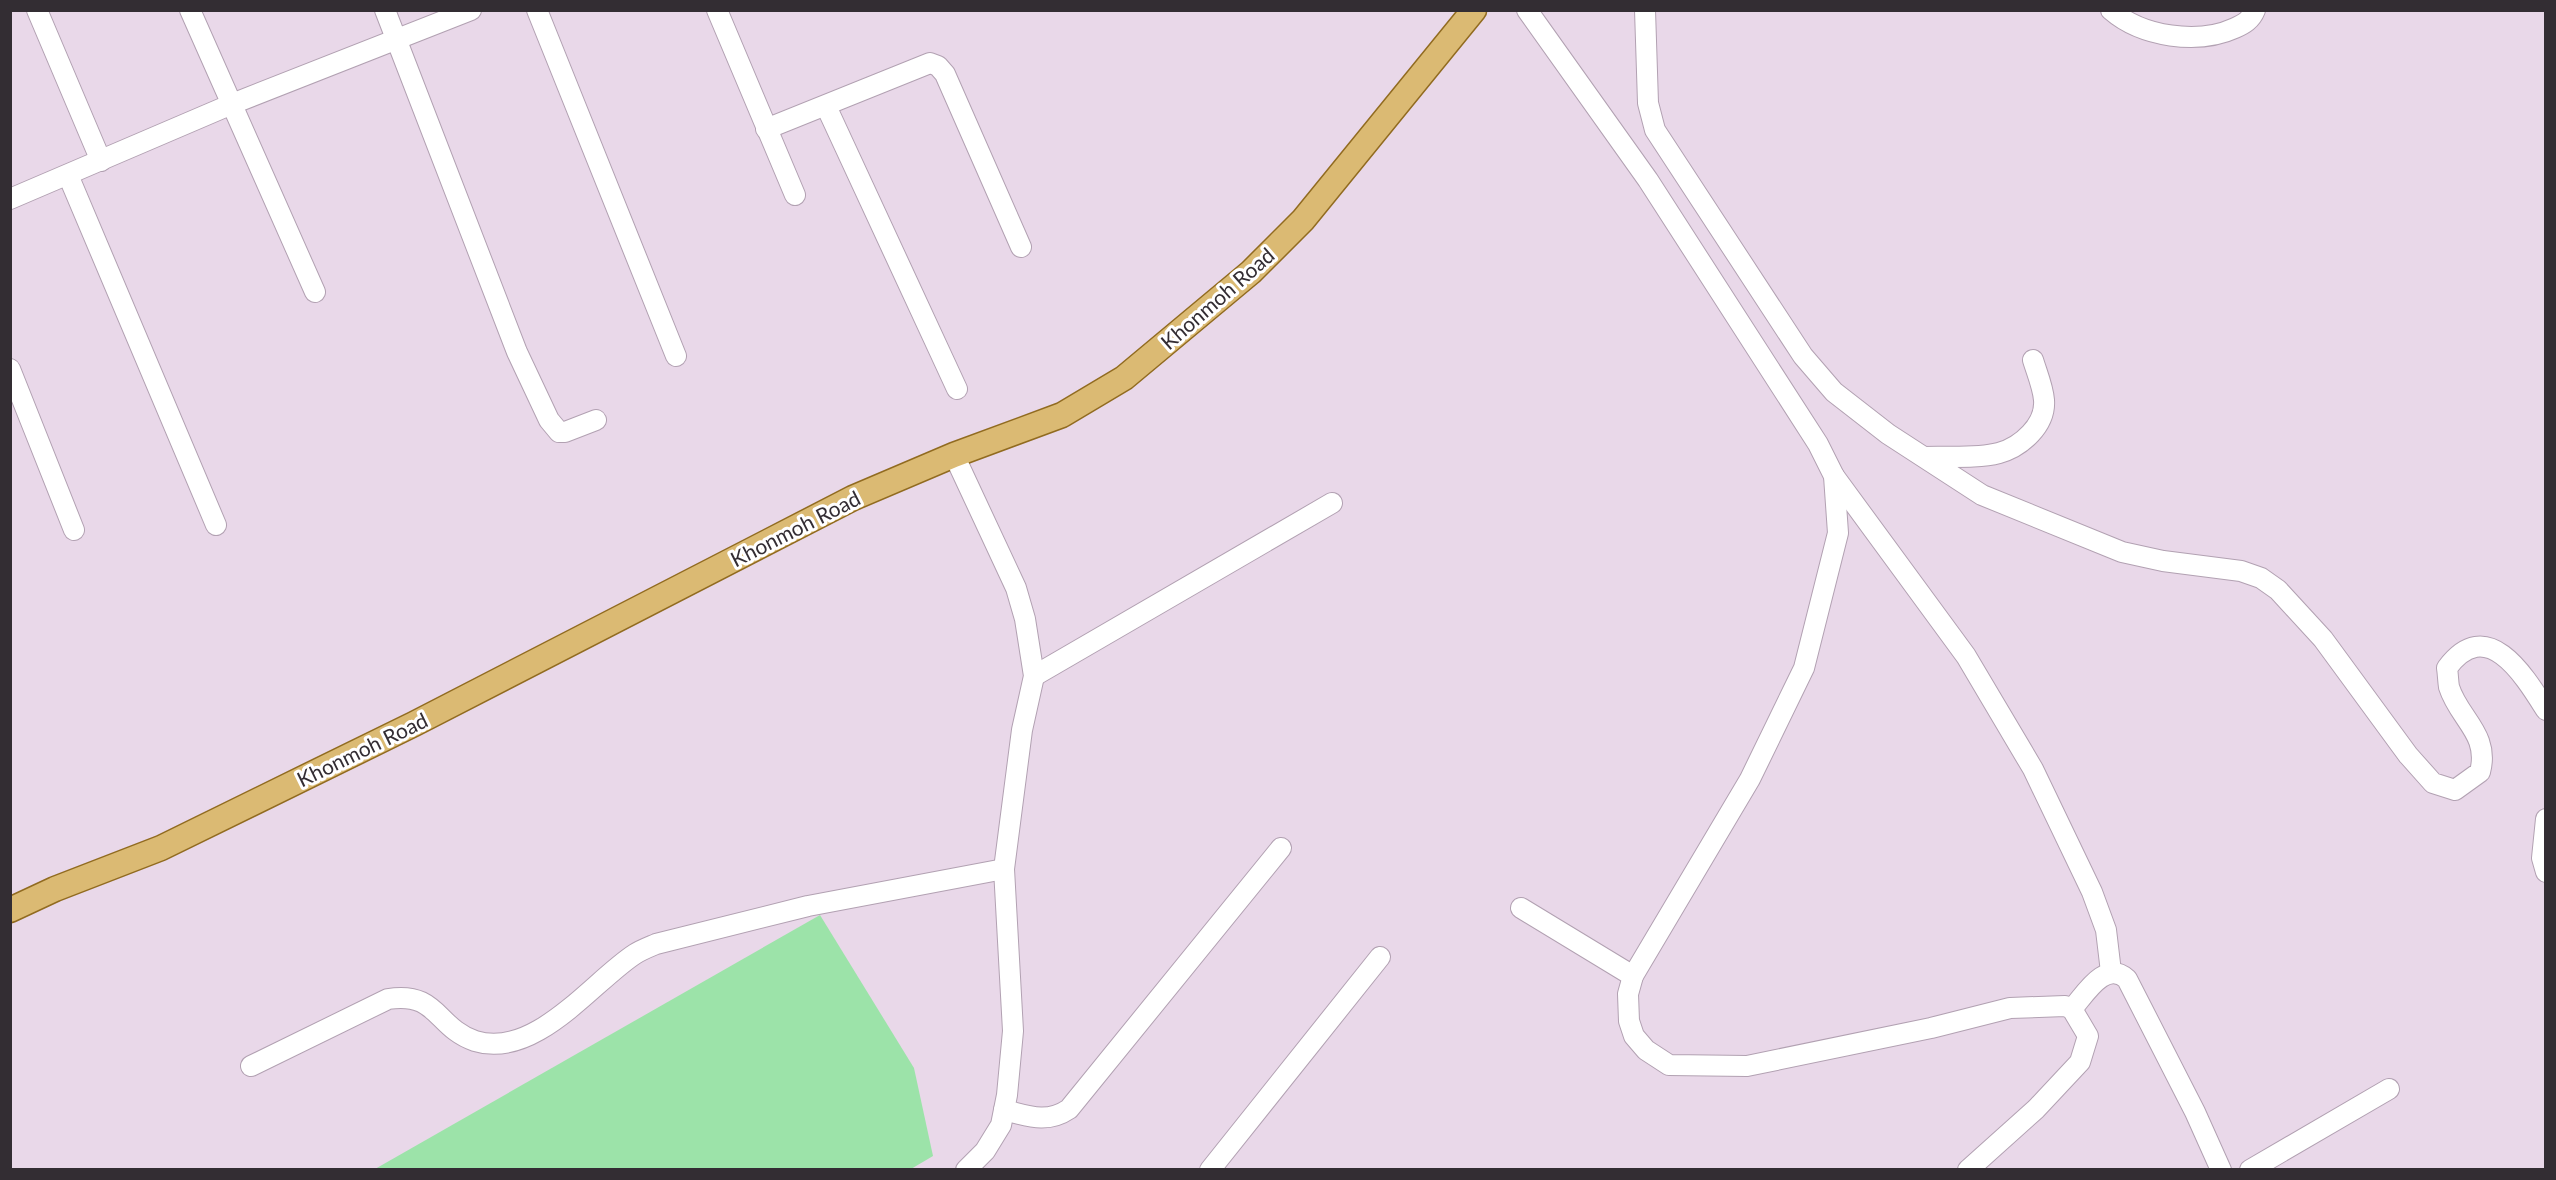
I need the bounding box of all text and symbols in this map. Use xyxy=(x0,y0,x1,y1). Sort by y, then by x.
street label: Khonmoh Road xyxy=(1155,242,1279,354)
street label: Khonmoh Road xyxy=(726,485,864,571)
street label: Khonmoh Road xyxy=(293,707,431,791)

